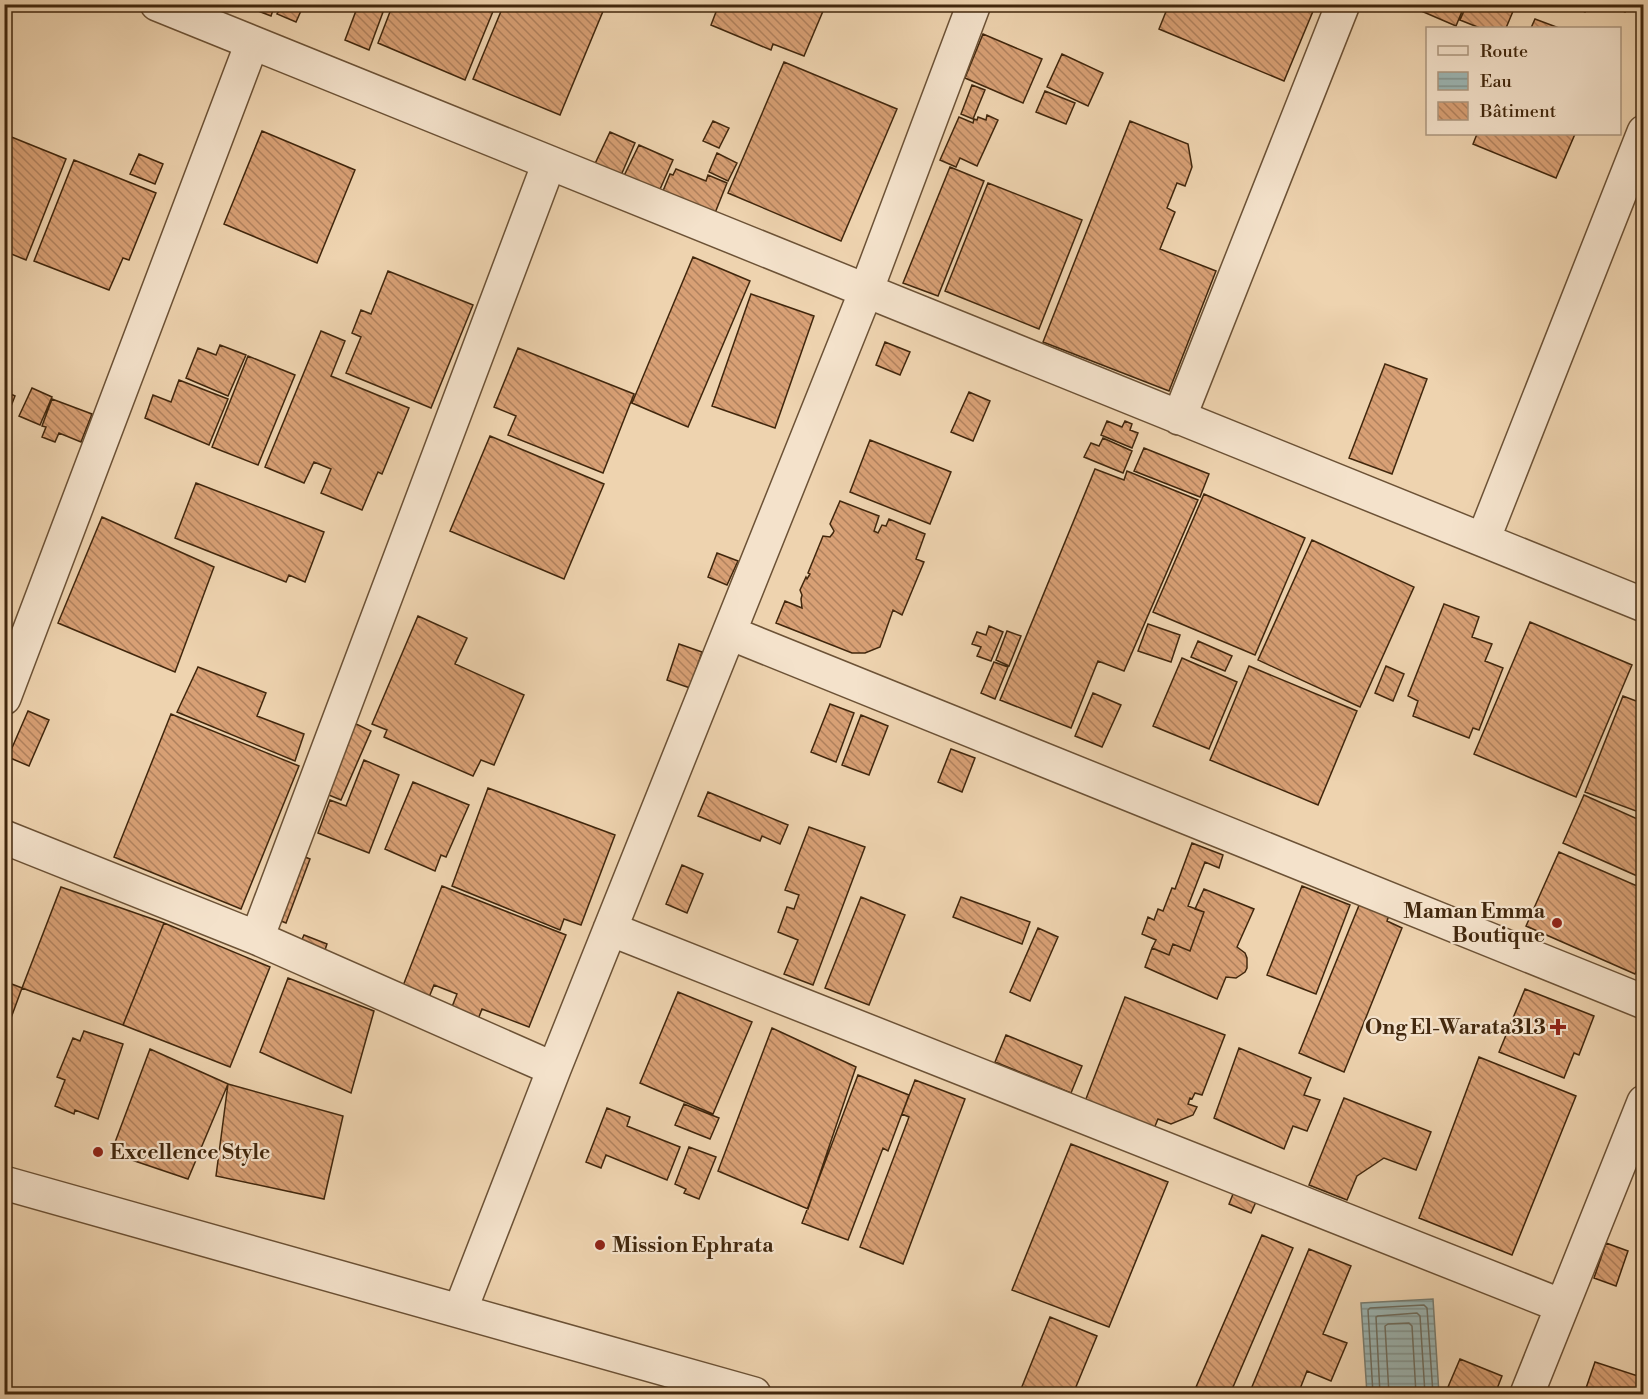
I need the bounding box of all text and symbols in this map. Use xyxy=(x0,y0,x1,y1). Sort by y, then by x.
legend xyxy=(1426,27,1621,135)
text: Route xyxy=(1480,40,1528,63)
text: Eau xyxy=(1480,70,1513,93)
text: Bâtiment xyxy=(1479,100,1557,123)
place label: Maman Emma Boutique xyxy=(1403,899,1546,949)
marker: Maman Emma Boutique xyxy=(1550,916,1564,930)
place label: Ong El-Warata313 xyxy=(1365,1015,1546,1041)
marker: Ong El-Warata313 xyxy=(1551,1020,1565,1034)
place label: Excellence Style xyxy=(110,1140,270,1166)
marker: Excellence Style xyxy=(91,1145,105,1159)
place label: Mission Ephrata xyxy=(612,1233,774,1259)
marker: Mission Ephrata xyxy=(593,1238,607,1252)

